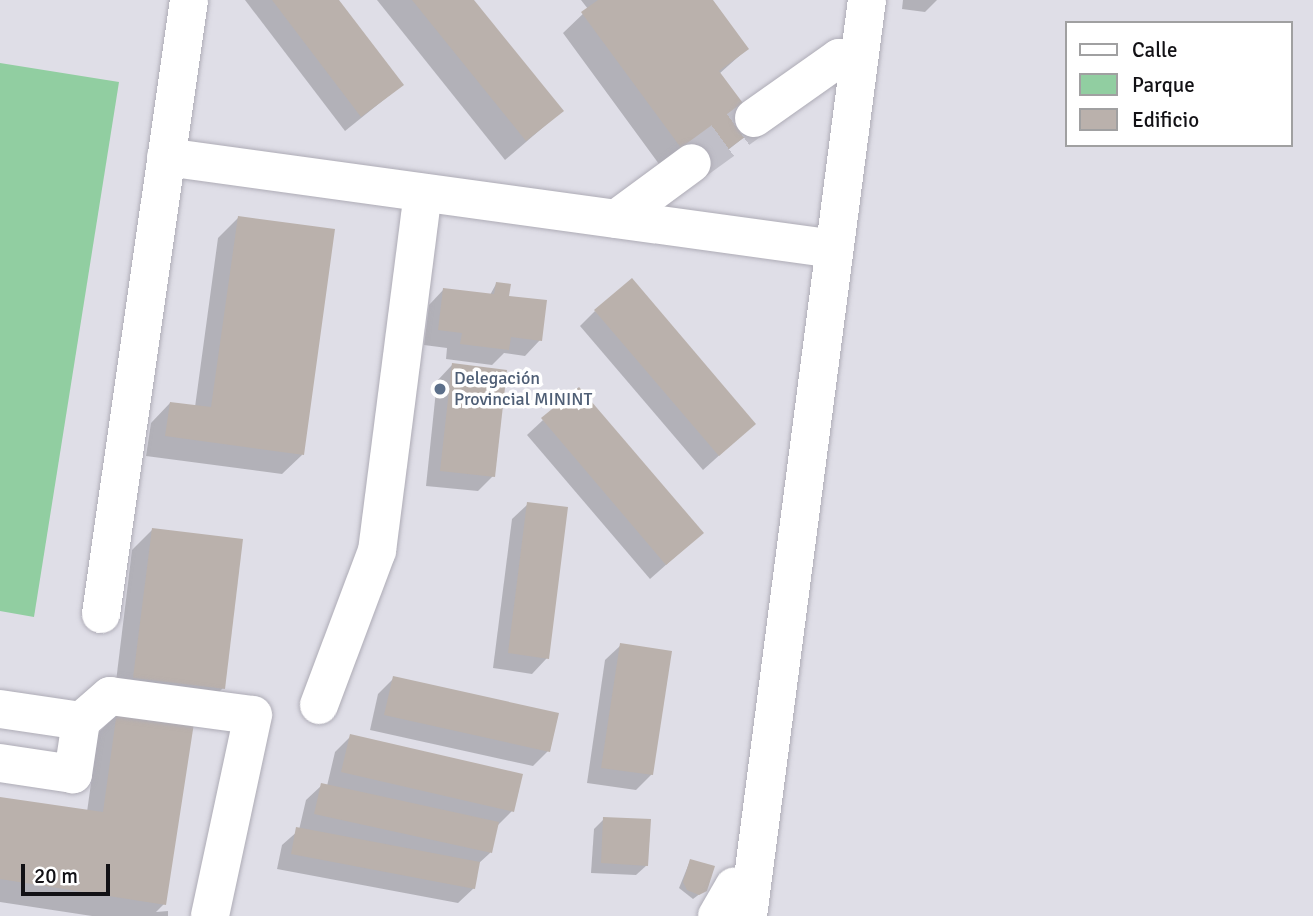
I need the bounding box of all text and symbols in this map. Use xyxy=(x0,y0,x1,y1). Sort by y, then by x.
legend xyxy=(1064,21,1292,147)
text: Calle xyxy=(1132,37,1178,63)
text: Parque xyxy=(1132,72,1195,98)
text: Edificio xyxy=(1132,107,1199,133)
place label: Delegación Provincial MININT xyxy=(454,368,592,410)
marker: Delegación Provincial MININT xyxy=(432,381,448,397)
scale bar xyxy=(24,850,114,894)
text: 20 m xyxy=(34,863,78,889)

